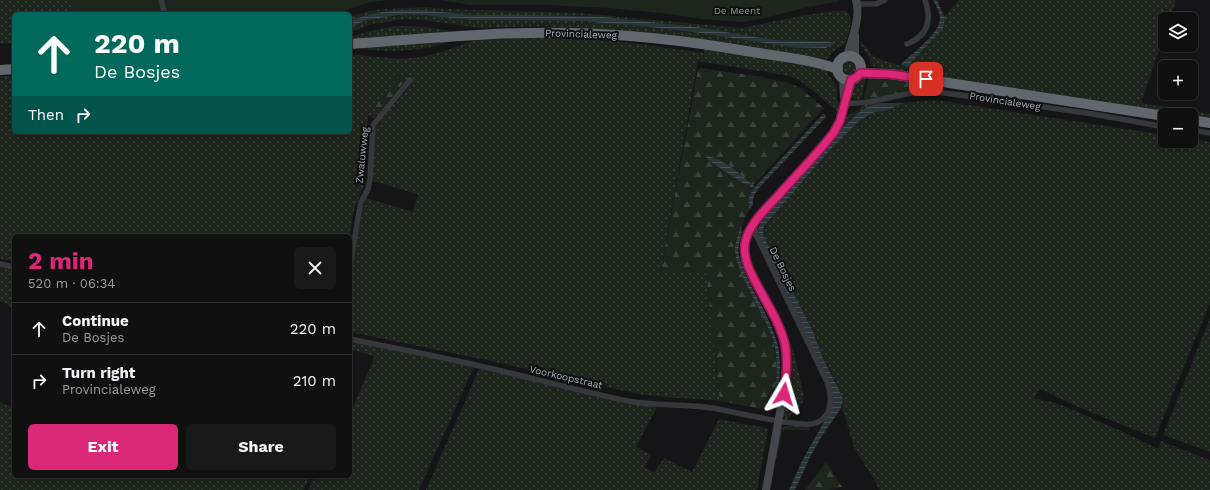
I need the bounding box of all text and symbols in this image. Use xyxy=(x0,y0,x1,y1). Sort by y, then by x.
park label: De Meent xyxy=(714,5,761,16)
map controls xyxy=(1158,12,1198,148)
button: layers xyxy=(1158,12,1198,52)
text: 220 m xyxy=(94,27,180,60)
street label: Provincialeweg xyxy=(545,27,618,41)
icon: ahead xyxy=(28,28,80,80)
button: + xyxy=(1158,60,1198,100)
text: De Bosjes xyxy=(94,61,180,82)
pin xyxy=(909,62,943,96)
icon: arrive xyxy=(915,68,937,90)
street label: Provincialeweg xyxy=(969,90,1042,112)
icon: right xyxy=(72,104,94,126)
text: Then xyxy=(28,106,64,124)
button: − xyxy=(1158,108,1198,148)
street label: Zwaluwweg xyxy=(354,125,371,184)
street label: De Bosjes xyxy=(768,245,798,293)
text: 2 min xyxy=(28,247,94,275)
button: close xyxy=(294,247,336,289)
text: 520 m · 06:34 xyxy=(28,276,115,291)
text: Continue xyxy=(62,312,129,330)
icon: ahead xyxy=(28,318,50,340)
text: 220 m xyxy=(290,320,336,338)
text: De Bosjes xyxy=(62,330,124,345)
street label: Voorkoopstraat xyxy=(528,363,604,391)
text: Turn right xyxy=(62,364,135,382)
icon: right xyxy=(28,370,50,392)
text: 210 m xyxy=(293,372,336,390)
position arrow xyxy=(763,373,805,415)
text: Provincialeweg xyxy=(62,382,156,397)
button: Exit xyxy=(28,424,178,470)
button: Share xyxy=(186,424,336,470)

